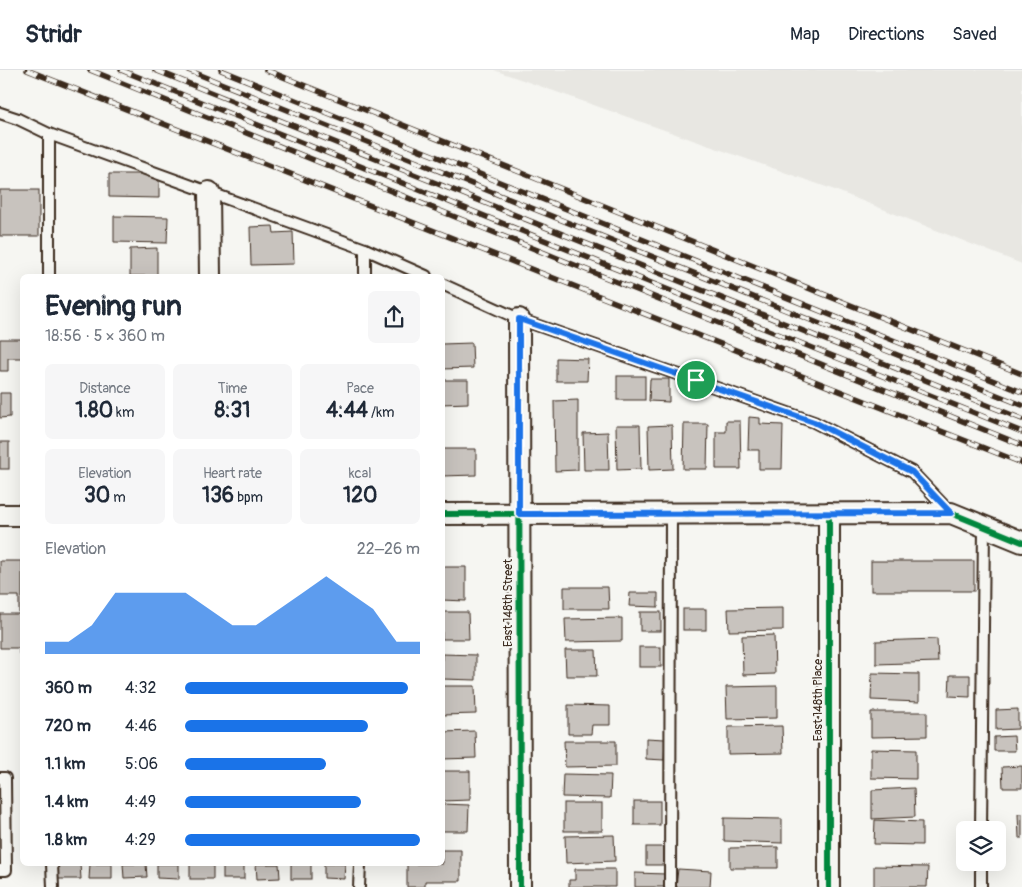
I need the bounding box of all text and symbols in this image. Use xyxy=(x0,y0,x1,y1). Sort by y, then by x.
text: Stridr xyxy=(25,20,82,49)
text: Map xyxy=(790,23,820,46)
text: Directions xyxy=(848,23,924,46)
text: Saved xyxy=(952,23,997,46)
text: Evening run xyxy=(45,289,182,324)
button: share xyxy=(368,291,420,343)
text: 18:56 · 5 × 360 m xyxy=(45,326,165,346)
pin xyxy=(675,359,717,401)
icon: arrive xyxy=(682,366,710,394)
text: Distance xyxy=(79,380,130,397)
text: Time xyxy=(218,380,247,397)
text: Pace xyxy=(346,380,374,397)
text: 1.80 xyxy=(75,397,113,424)
text: 8:31 xyxy=(214,397,251,424)
text: 4:44 xyxy=(326,397,368,424)
text: km xyxy=(113,404,134,421)
text: /km xyxy=(368,404,394,421)
text: Elevation xyxy=(78,465,132,482)
text: Heart rate xyxy=(203,465,262,482)
text: kcal xyxy=(349,465,372,482)
text: 30 xyxy=(84,482,110,509)
text: 136 xyxy=(202,482,234,509)
text: 120 xyxy=(343,482,377,509)
text: m xyxy=(110,489,126,506)
text: bpm xyxy=(234,489,263,506)
text: Elevation xyxy=(45,539,106,559)
text: 22–26 m xyxy=(357,539,420,559)
street label: East 148th Street xyxy=(501,559,516,647)
street label: East 148th Place xyxy=(811,659,826,741)
text: 360 m xyxy=(45,678,92,698)
text: 4:32 xyxy=(125,678,156,698)
text: 720 m xyxy=(45,716,91,736)
text: 4:46 xyxy=(125,716,157,736)
text: 1.1 km xyxy=(45,754,85,774)
text: 5:06 xyxy=(125,754,158,774)
text: 1.4 km xyxy=(45,792,88,812)
text: 4:49 xyxy=(125,792,156,812)
map controls xyxy=(956,821,1006,871)
button: layers xyxy=(956,821,1006,871)
text: 1.8 km xyxy=(45,830,87,850)
text: 4:29 xyxy=(125,830,156,850)

